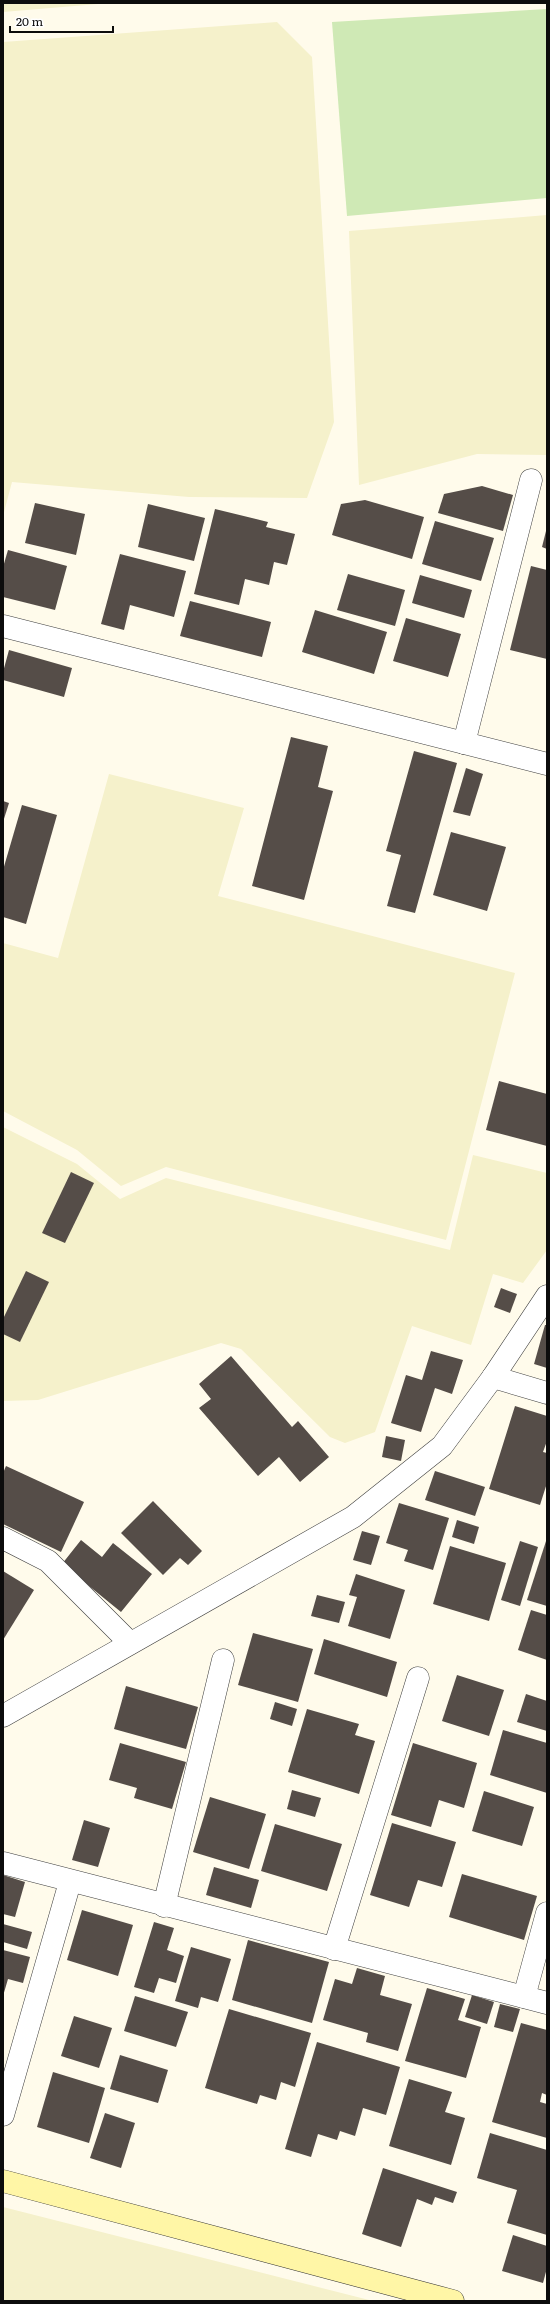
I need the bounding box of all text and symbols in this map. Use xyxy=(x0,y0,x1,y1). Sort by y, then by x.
scale bar xyxy=(10,8,113,34)
text: 20 m xyxy=(16,12,43,30)

